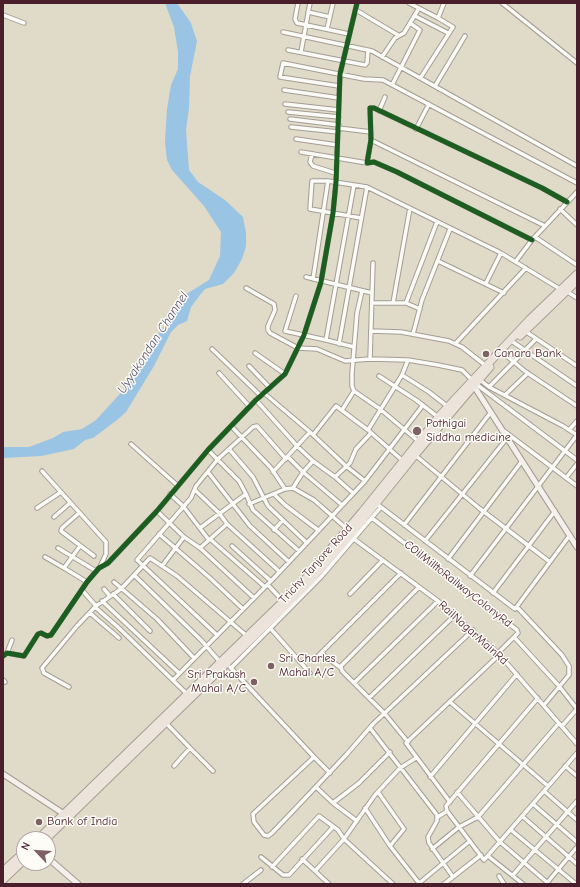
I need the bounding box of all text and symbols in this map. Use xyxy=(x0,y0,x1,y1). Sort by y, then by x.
water label: Uyyakondan Channel xyxy=(114,289,192,397)
place label: Canara Bank xyxy=(494,347,561,361)
marker: Canara Bank xyxy=(481,349,491,359)
place label: Pothigai Siddha medicine xyxy=(426,417,511,445)
marker: Pothigai Siddha medicine xyxy=(411,425,423,437)
street label: Trichy Tanjore Road xyxy=(276,521,356,607)
street label: COilMilltoRailwayColonyRd xyxy=(401,537,515,631)
street label: RailNagarMainRd xyxy=(435,598,511,668)
place label: Sri Charles Mahal A/C xyxy=(279,652,336,680)
marker: Sri Charles Mahal A/C xyxy=(266,661,276,671)
place label: Sri Prakash Mahal A/C xyxy=(187,668,246,696)
marker: Sri Prakash Mahal A/C xyxy=(249,677,259,687)
place label: Bank of India xyxy=(47,815,117,829)
marker: Bank of India xyxy=(34,817,44,827)
north arrow xyxy=(16,831,56,871)
text: N xyxy=(18,840,33,852)

